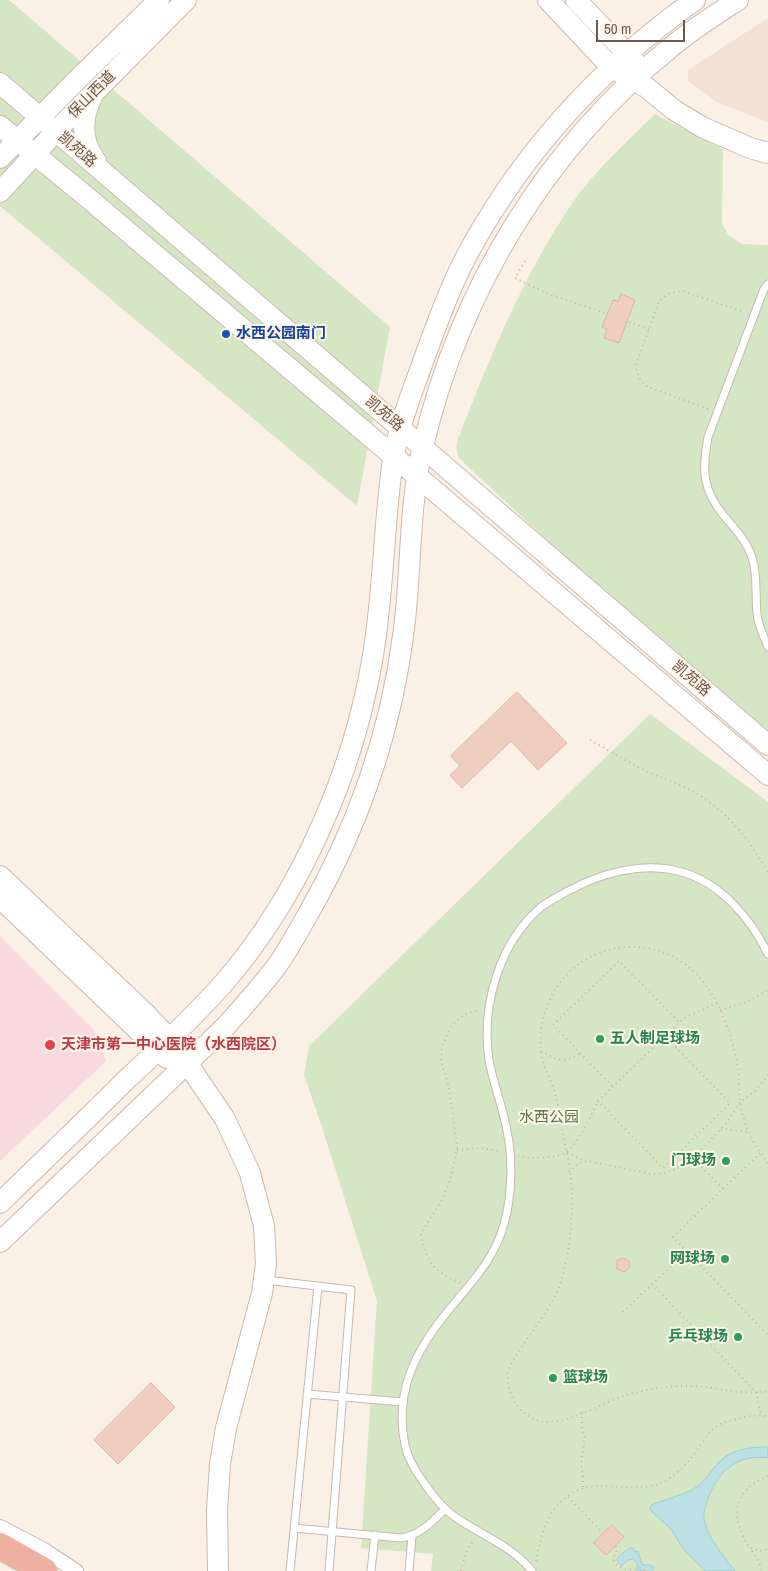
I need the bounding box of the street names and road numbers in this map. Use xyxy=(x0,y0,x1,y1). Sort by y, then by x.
street label: 保山西道 xyxy=(64,67,120,123)
street label: 凯苑路 xyxy=(54,128,100,172)
street label: 凯苑路 xyxy=(361,393,407,435)
street label: 凯苑路 xyxy=(668,657,714,701)

